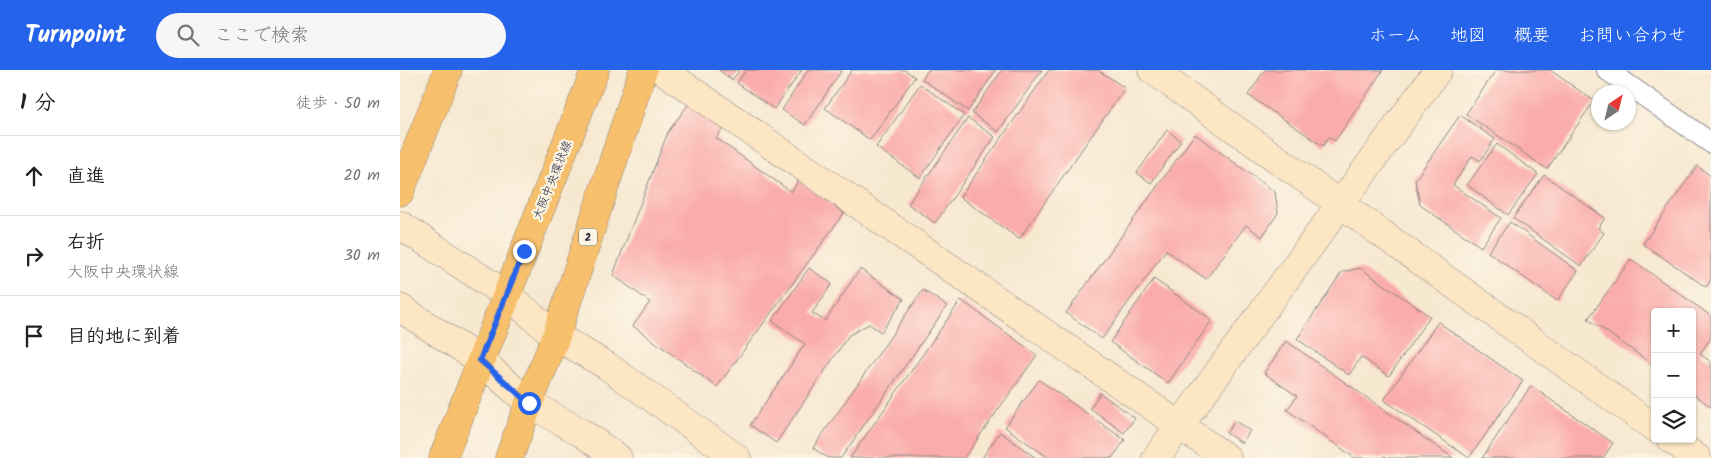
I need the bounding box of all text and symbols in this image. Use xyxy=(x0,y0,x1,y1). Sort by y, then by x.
search box xyxy=(156,13,506,58)
text: Turnpoint xyxy=(25,16,126,55)
icon: search xyxy=(174,21,202,49)
text: ここで検索 xyxy=(214,21,309,51)
text: ホーム xyxy=(1369,22,1422,51)
text: 地図 xyxy=(1450,22,1486,51)
text: 概要 xyxy=(1514,22,1550,51)
text: お問い合わせ xyxy=(1578,22,1686,51)
north arrow xyxy=(1591,85,1636,130)
text: 1 分 xyxy=(20,87,55,120)
text: 徒歩 · 50 m xyxy=(296,91,380,116)
street label: 大阪中央環状線 xyxy=(528,138,577,223)
icon: ahead xyxy=(20,162,48,190)
text: 直進 xyxy=(67,162,105,192)
text: 20 m xyxy=(344,163,380,188)
text: 右折 xyxy=(67,228,105,258)
road number: 2 xyxy=(579,228,597,246)
route end xyxy=(513,240,536,263)
icon: right xyxy=(20,242,48,270)
text: 30 m xyxy=(344,243,380,268)
text: 大阪中央環状線 xyxy=(67,260,179,285)
map controls xyxy=(1651,308,1696,443)
button: + xyxy=(1651,308,1696,353)
icon: arrive xyxy=(20,322,48,350)
text: 目的地に到着 xyxy=(67,322,181,352)
button: − xyxy=(1651,353,1696,398)
route start xyxy=(518,392,541,415)
button: layers xyxy=(1651,398,1696,443)

